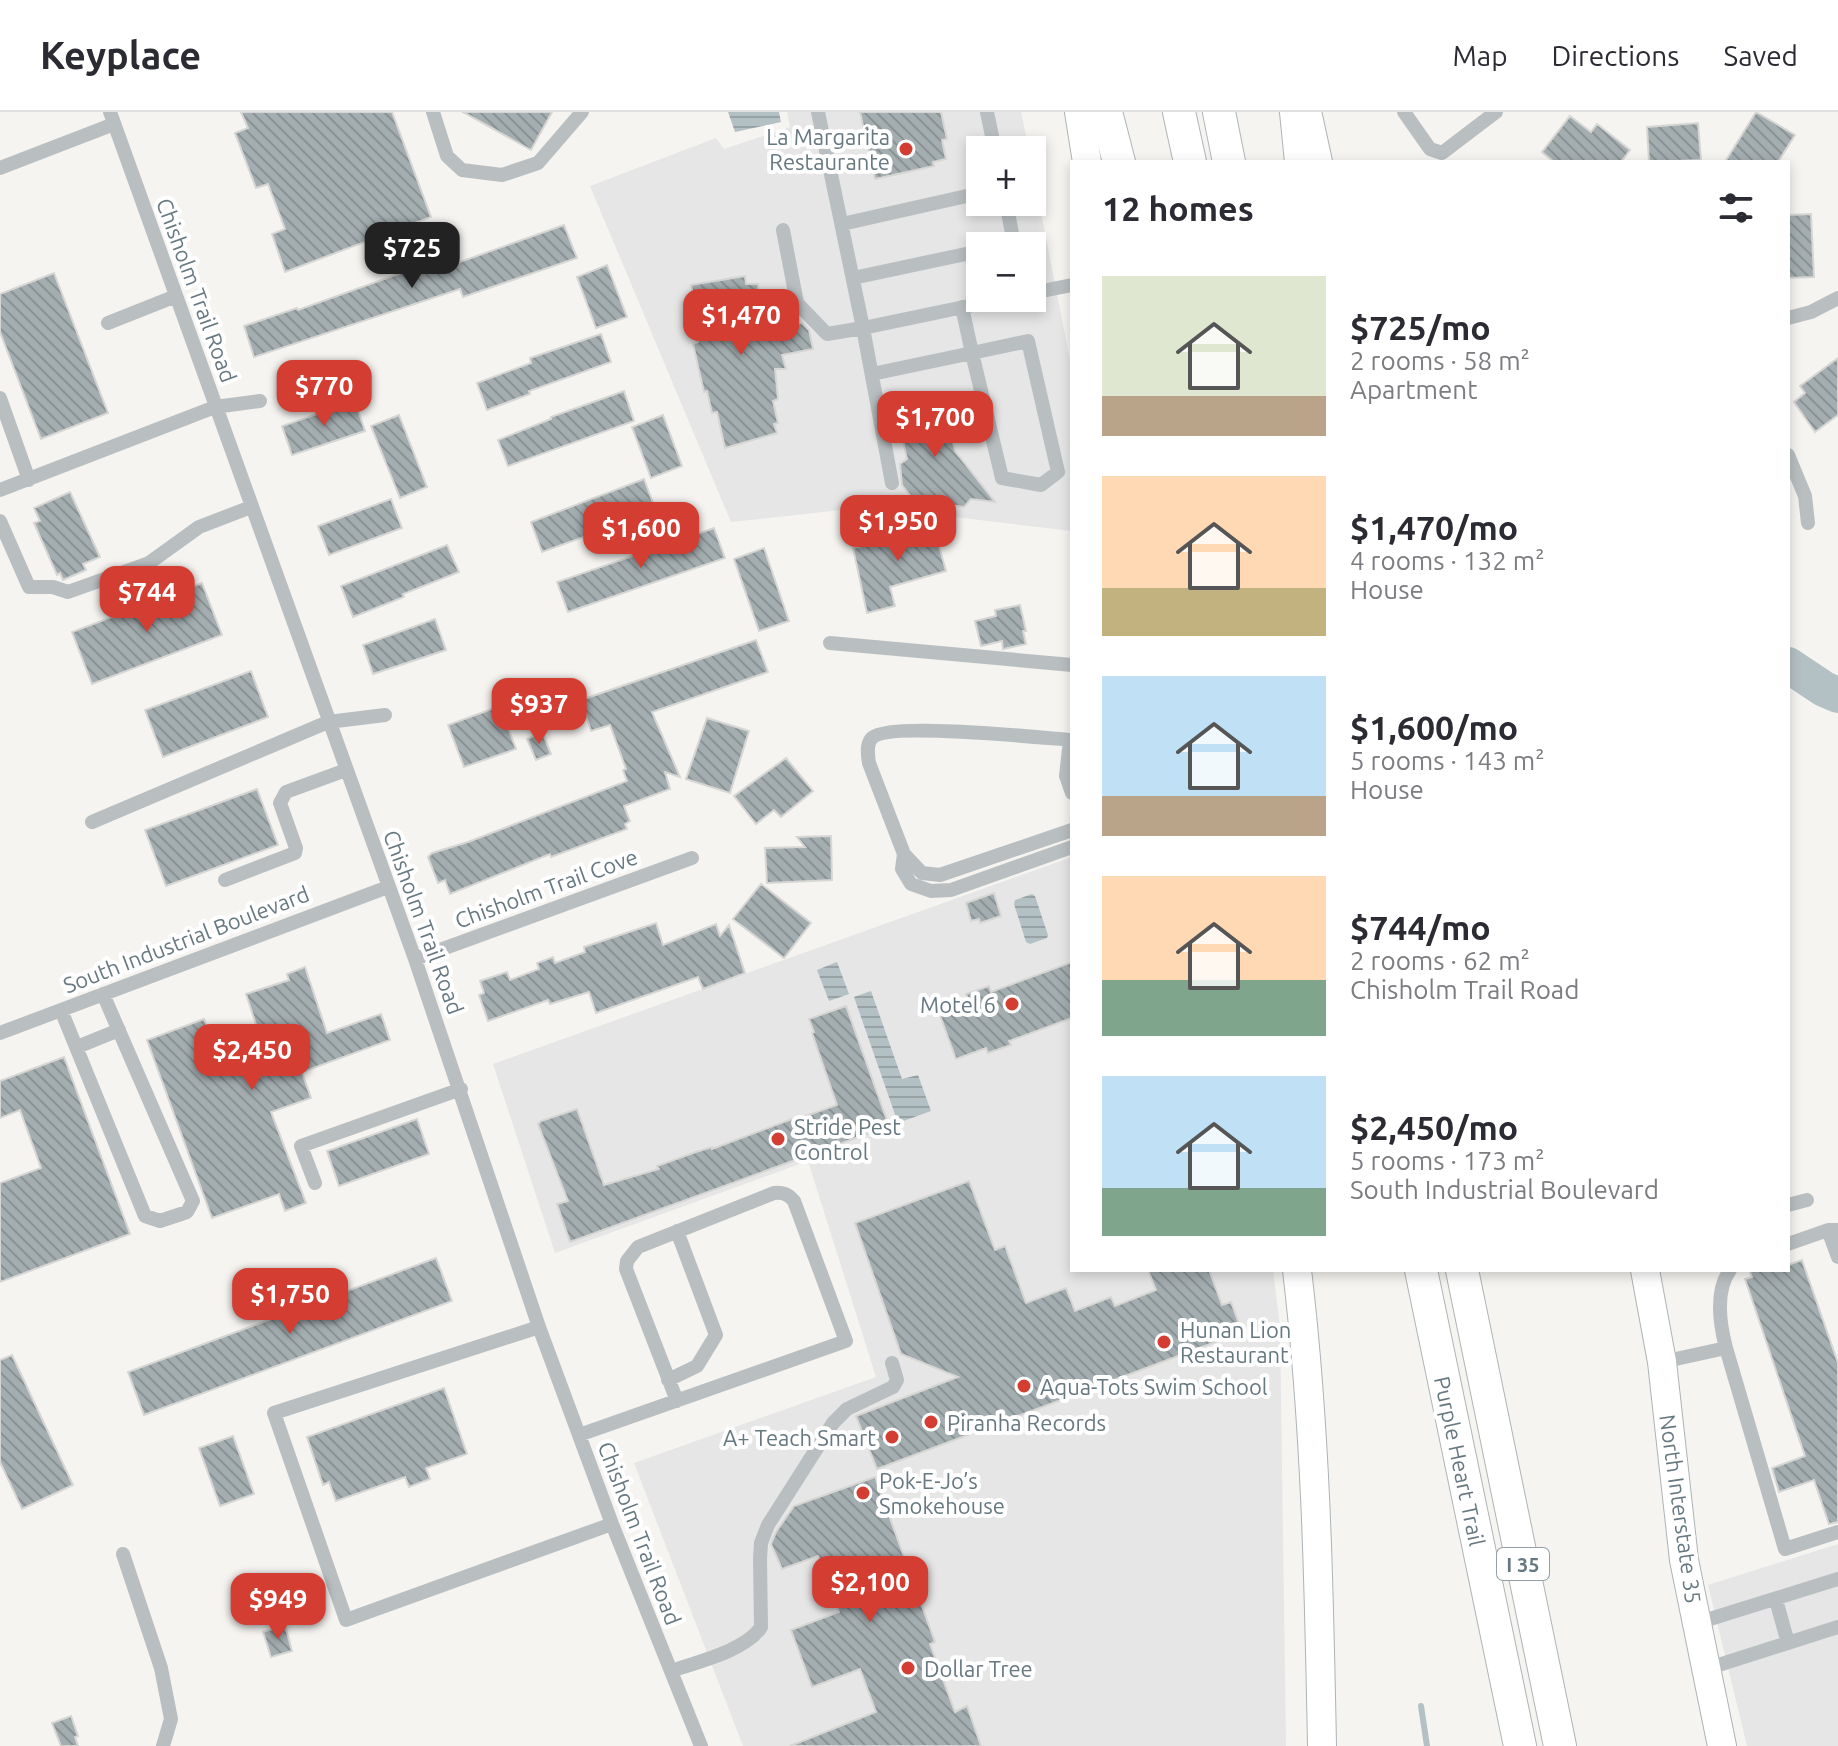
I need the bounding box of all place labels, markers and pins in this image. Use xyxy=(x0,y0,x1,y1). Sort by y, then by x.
place label: La Margarita Restaurante xyxy=(766,124,890,174)
marker: La Margarita Restaurante xyxy=(897,140,915,158)
pin: $725 xyxy=(365,222,459,290)
pin: $1,470 xyxy=(676,289,806,357)
pin: $770 xyxy=(277,360,371,428)
pin: $1,700 xyxy=(870,391,1000,459)
pin: $1,950 xyxy=(833,495,963,563)
pin: $1,600 xyxy=(576,502,706,570)
pin: $744 xyxy=(100,566,194,634)
pin: $937 xyxy=(492,678,586,746)
place label: Motel 6 xyxy=(920,992,996,1017)
marker: Motel 6 xyxy=(1003,995,1021,1013)
pin: $2,450 xyxy=(187,1024,317,1092)
place label: Stride Pest Control xyxy=(794,1114,901,1164)
marker: Stride Pest Control xyxy=(769,1130,787,1148)
pin: $1,750 xyxy=(225,1268,355,1336)
place label: Hunan Lion Restaurant xyxy=(1180,1317,1291,1367)
marker: Hunan Lion Restaurant xyxy=(1155,1333,1173,1351)
place label: Aqua-Tots Swim School xyxy=(1040,1374,1268,1399)
marker: Aqua-Tots Swim School xyxy=(1015,1377,1033,1395)
place label: Piranha Records xyxy=(947,1410,1106,1435)
marker: Piranha Records xyxy=(922,1413,940,1431)
place label: A+ Teach Smart xyxy=(723,1425,876,1450)
marker: A+ Teach Smart xyxy=(883,1428,901,1446)
place label: Pok-E-Jo’s Smokehouse xyxy=(879,1468,1005,1518)
marker: Pok-E-Jo’s Smokehouse xyxy=(854,1484,872,1502)
pin: $2,100 xyxy=(805,1556,935,1624)
pin: $949 xyxy=(231,1573,325,1641)
place label: Dollar Tree xyxy=(924,1656,1033,1681)
marker: Dollar Tree xyxy=(899,1659,917,1677)

